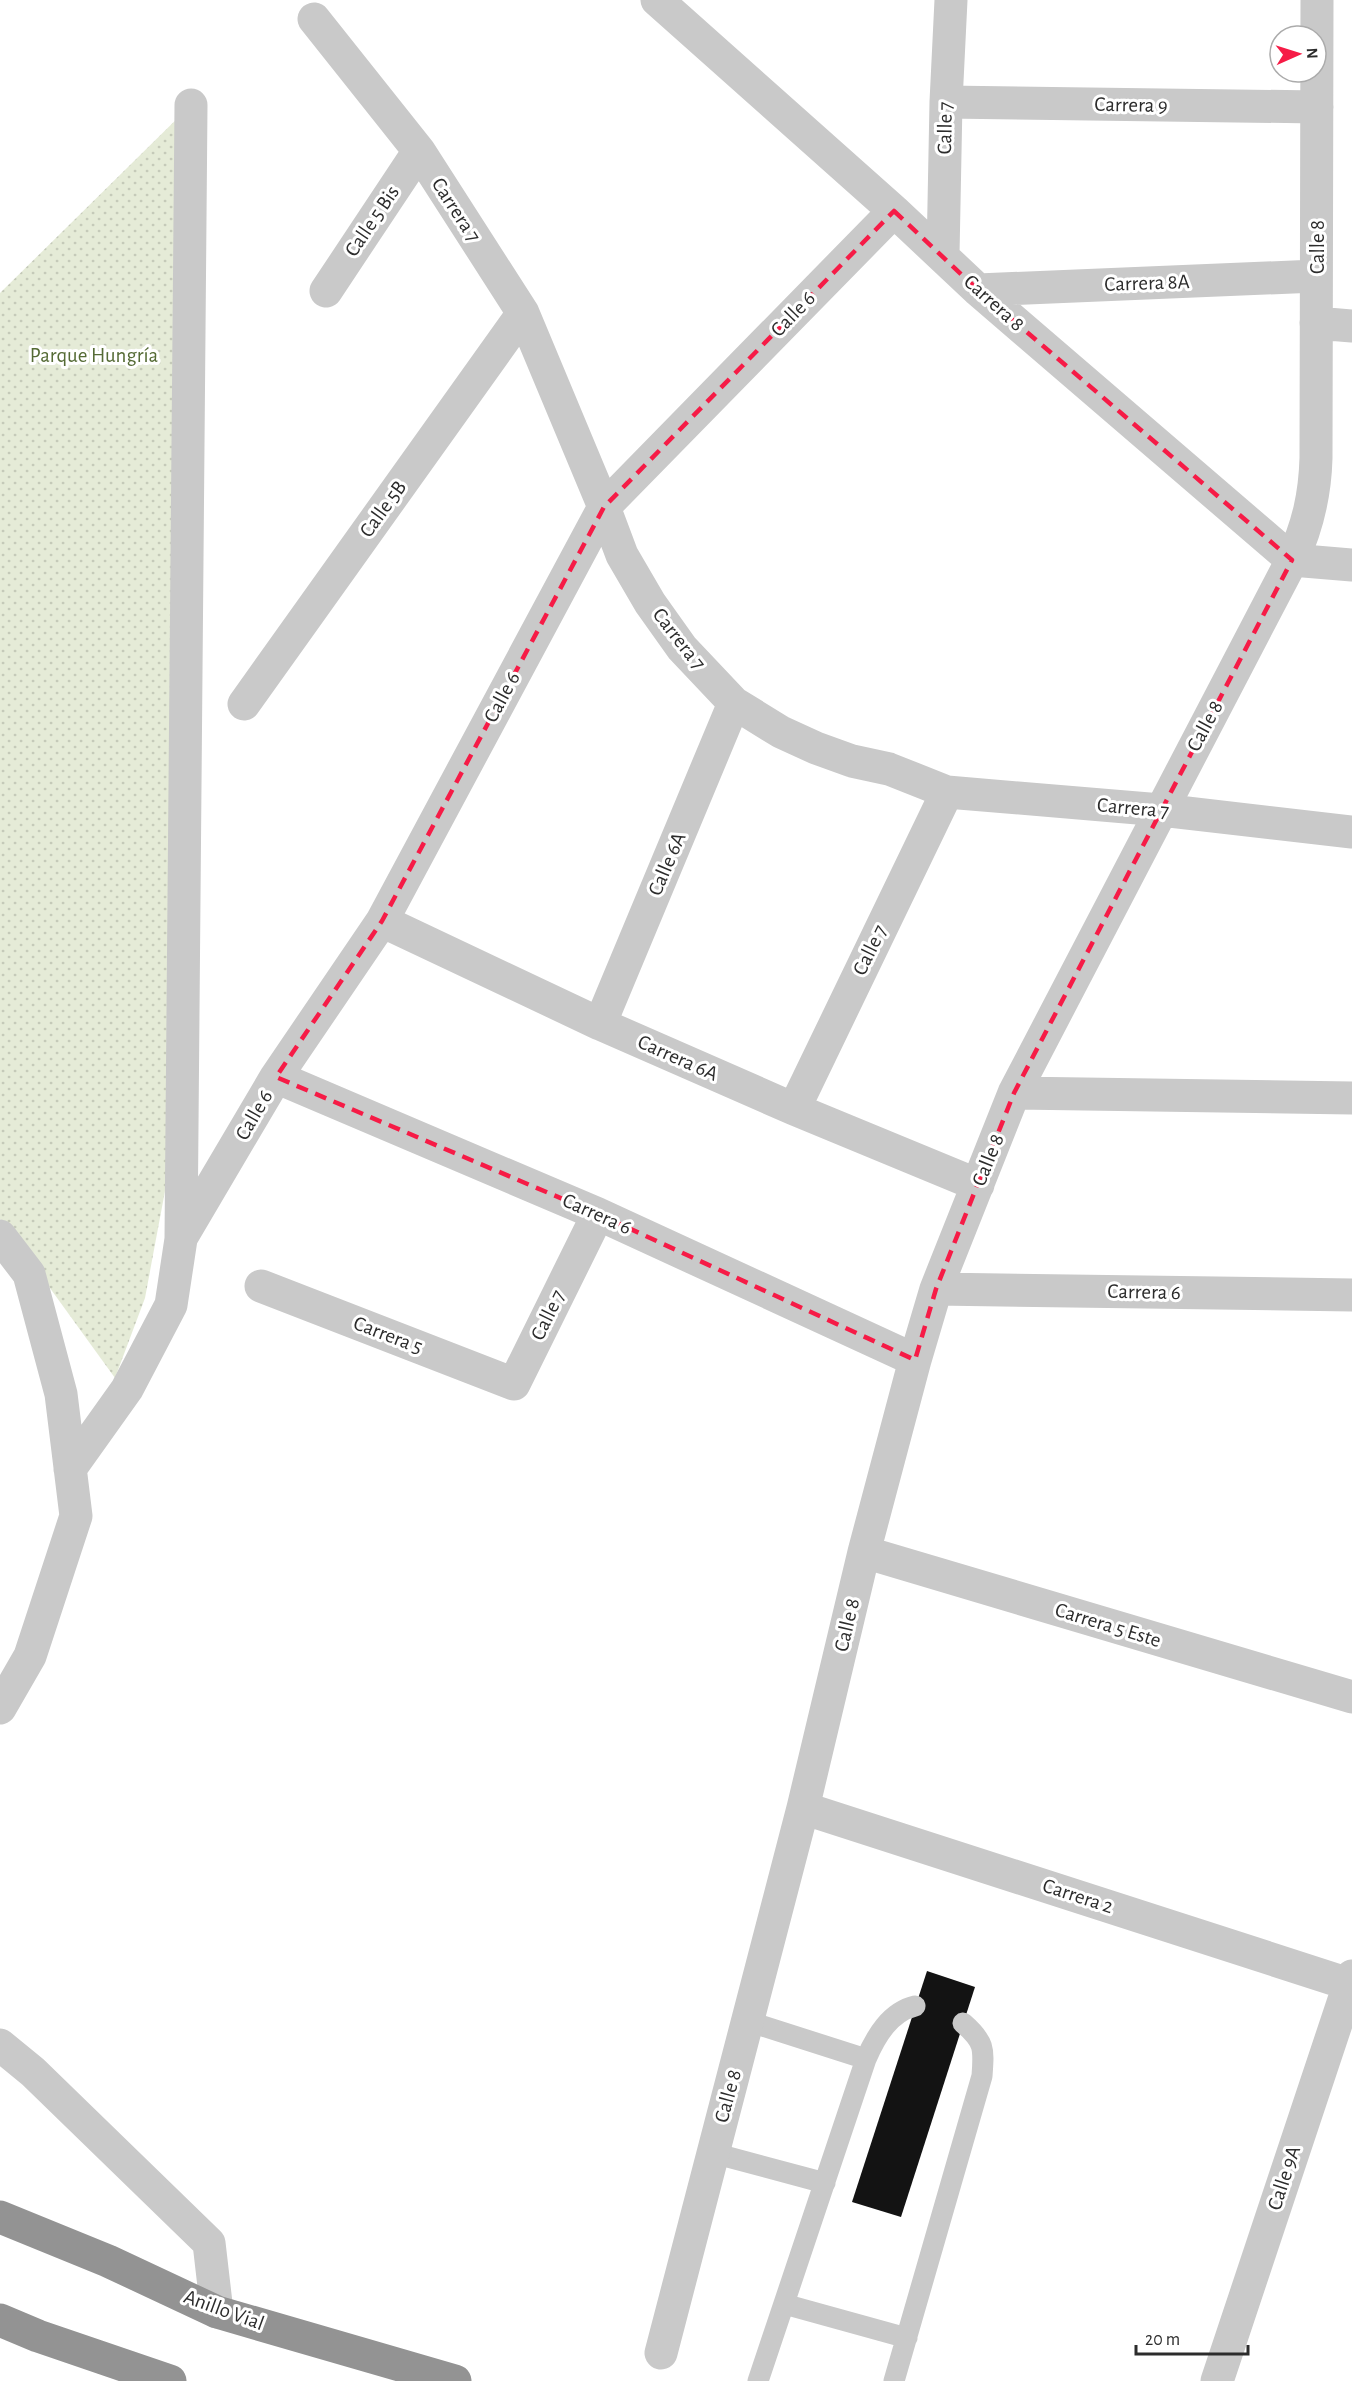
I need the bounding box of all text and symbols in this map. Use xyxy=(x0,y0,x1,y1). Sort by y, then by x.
north arrow xyxy=(1268,24,1328,84)
text: N xyxy=(1304,47,1320,59)
street label: Carrera 9 xyxy=(1094,94,1168,116)
street label: Calle 7 xyxy=(934,101,956,155)
street label: Carrera 7 xyxy=(428,174,485,246)
street label: Calle 5 Bis xyxy=(341,182,403,260)
street label: Calle 8 xyxy=(1307,220,1328,274)
street label: Carrera 8 xyxy=(960,271,1028,335)
street label: Carrera 8A xyxy=(1104,271,1190,295)
street label: Calle 6 xyxy=(767,287,819,341)
park label: Parque Hungría xyxy=(30,345,159,366)
street label: Calle 5B xyxy=(356,477,410,541)
street label: Carrera 7 xyxy=(649,604,710,674)
street label: Calle 6 xyxy=(480,668,524,726)
street label: Calle 8 xyxy=(1183,697,1227,755)
street label: Carrera 7 xyxy=(1096,794,1170,822)
street label: Calle 6A xyxy=(644,829,690,899)
street label: Calle 7 xyxy=(849,921,891,978)
street label: Carrera 6A xyxy=(635,1031,721,1085)
street label: Calle 6 xyxy=(231,1086,277,1144)
street label: Calle 8 xyxy=(968,1131,1008,1189)
street label: Carrera 6 xyxy=(559,1190,635,1238)
street label: Carrera 6 xyxy=(1107,1281,1181,1303)
street label: Calle 7 xyxy=(527,1286,569,1343)
street label: Carrera 5 xyxy=(351,1312,425,1358)
street label: Calle 8 xyxy=(831,1596,863,1654)
street label: Carrera 5 Este xyxy=(1053,1599,1163,1651)
street label: Carrera 2 xyxy=(1040,1875,1116,1917)
street label: Calle 8 xyxy=(711,2067,745,2125)
street label: Calle 9A xyxy=(1264,2143,1304,2213)
street label: Anillo Vial xyxy=(181,2286,267,2334)
scale bar xyxy=(1136,2318,1248,2356)
text: 20 m xyxy=(1145,2331,1180,2349)

